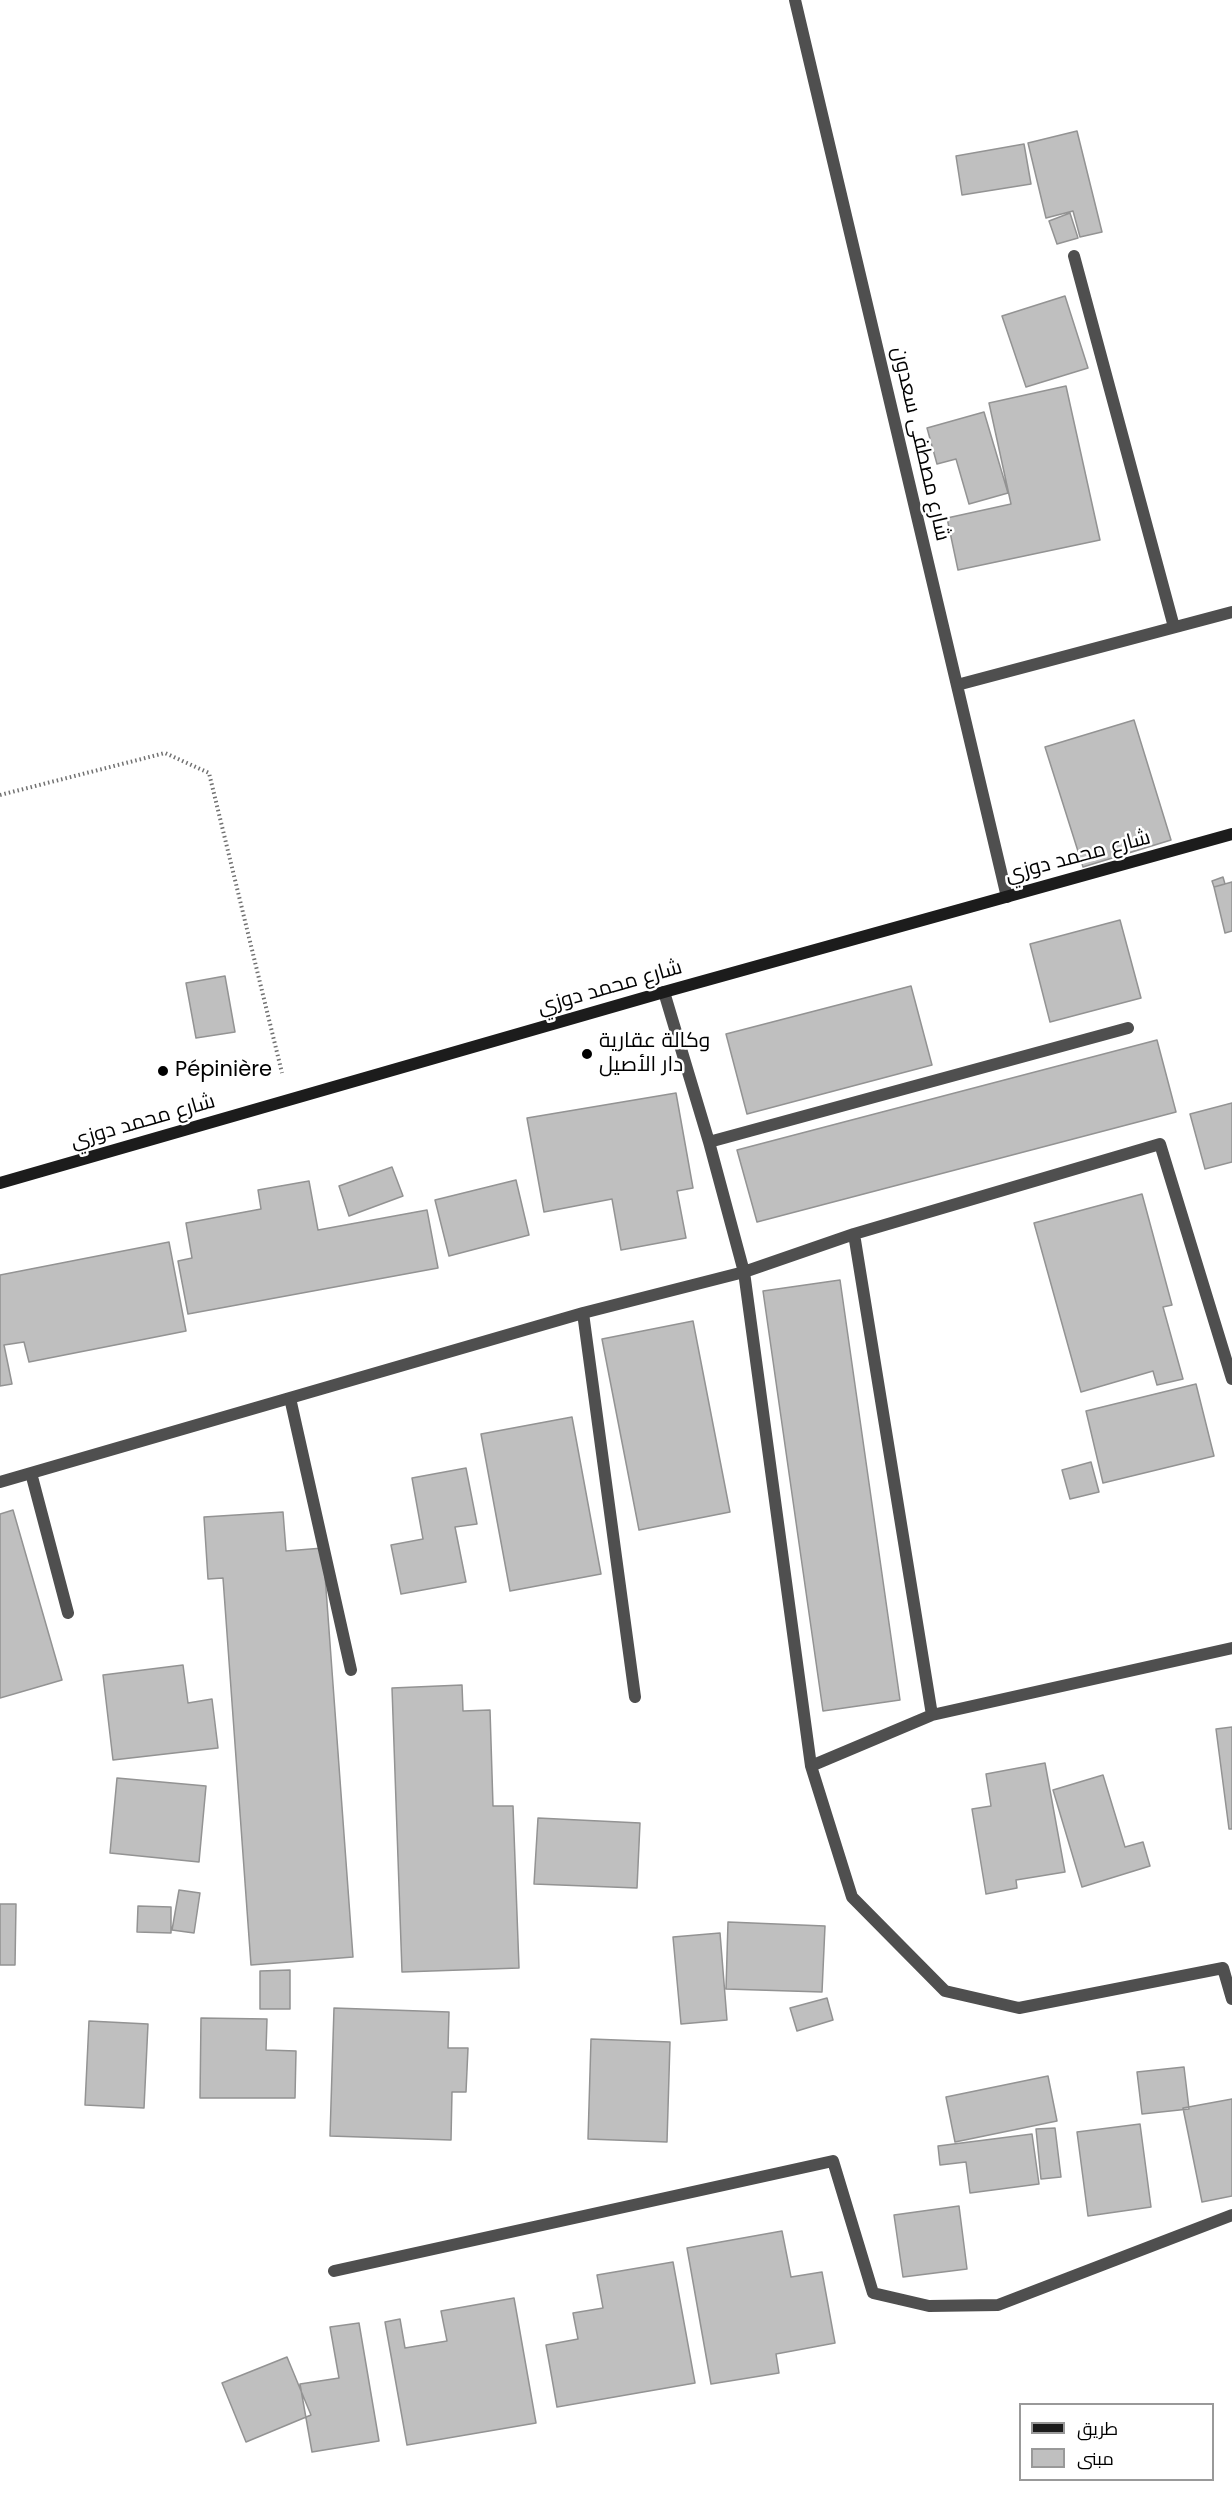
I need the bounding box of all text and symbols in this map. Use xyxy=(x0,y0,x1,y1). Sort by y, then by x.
street label: شارع مصطفى سعدون xyxy=(885,345,955,543)
street label: شارع محمد دوزي xyxy=(1003,825,1153,889)
street label: شارع محمد دوزي xyxy=(535,955,685,1021)
place label: وكالة عقارية دار الأصيل xyxy=(599,1029,710,1079)
marker: وكالة عقارية دار الأصيل xyxy=(580,1047,594,1061)
place label: Pépinière xyxy=(175,1058,272,1084)
marker: Pépinière xyxy=(156,1064,170,1078)
street label: شارع محمد دوزي xyxy=(68,1089,218,1155)
legend xyxy=(1019,2403,1214,2481)
text: طريق xyxy=(1077,2416,1118,2441)
text: مبنى xyxy=(1077,2446,1114,2471)

